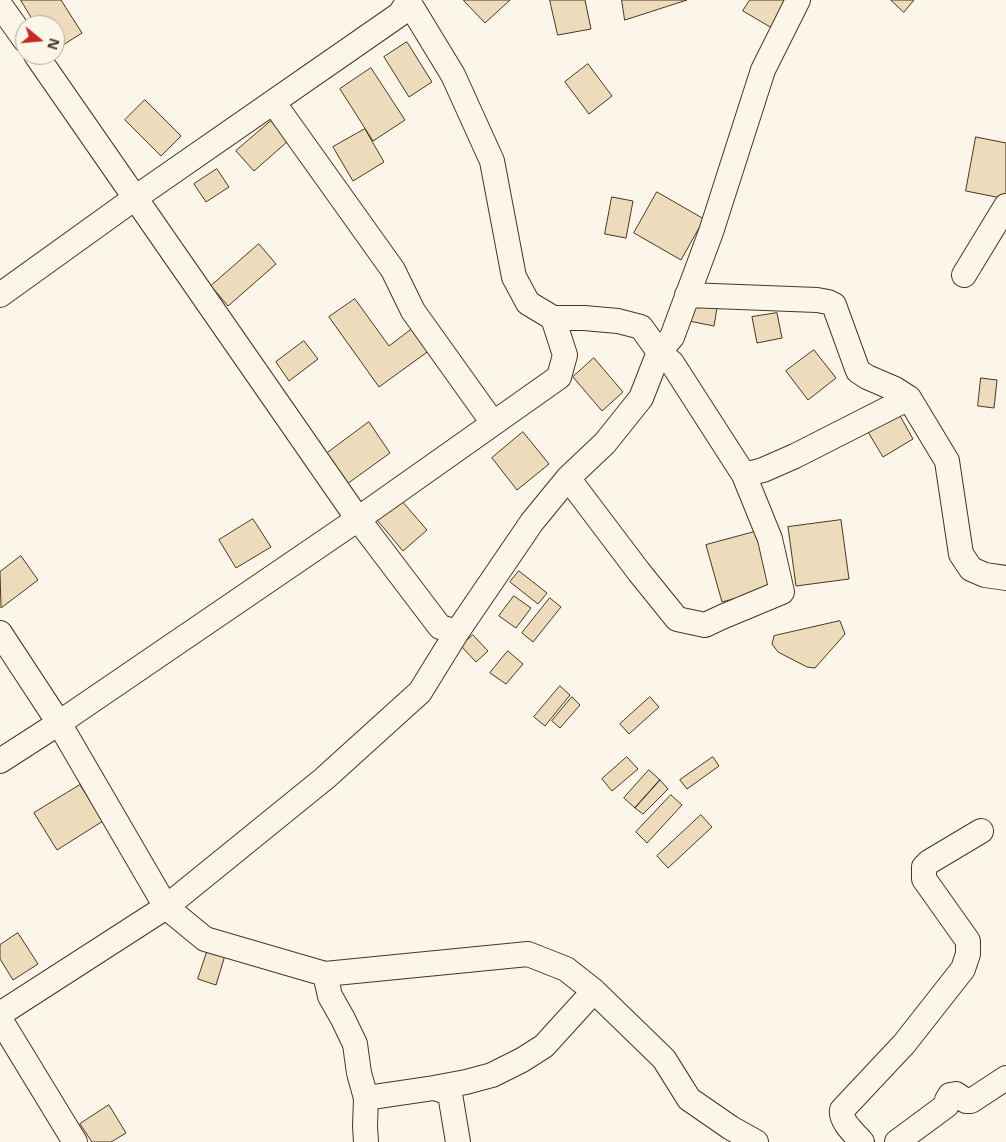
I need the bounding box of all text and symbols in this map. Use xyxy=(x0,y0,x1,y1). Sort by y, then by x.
north arrow xyxy=(15,15,65,65)
text: N xyxy=(43,36,65,52)

